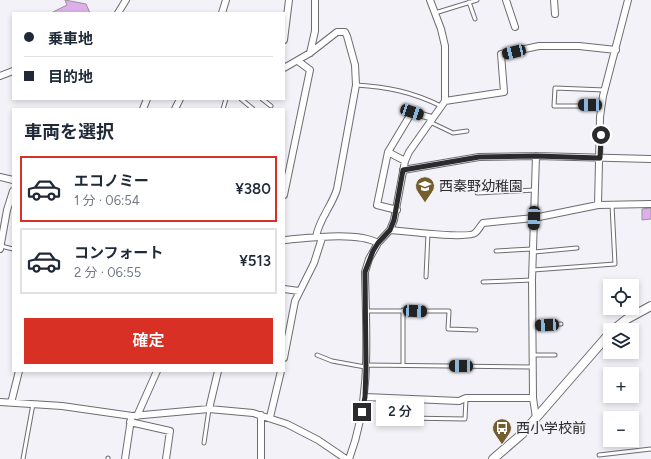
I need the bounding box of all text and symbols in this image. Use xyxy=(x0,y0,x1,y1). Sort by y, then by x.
text: 乗車地 xyxy=(48,30,93,48)
car xyxy=(501,43,527,61)
text: 目的地 xyxy=(48,68,93,86)
car xyxy=(578,99,602,111)
car xyxy=(399,103,425,121)
text: 車両を選択 xyxy=(24,121,114,143)
route start xyxy=(592,126,610,144)
icon: car xyxy=(26,171,62,207)
text: エコノミー xyxy=(74,172,149,190)
school or university icon: 西秦野幼稚園 xyxy=(414,175,436,203)
place label: 西秦野幼稚園 xyxy=(439,178,523,195)
text: ¥380 xyxy=(235,180,271,198)
text: 1 分 · 06:54 xyxy=(74,193,140,208)
car xyxy=(528,206,540,230)
icon: car xyxy=(26,243,62,279)
text: コンフォート xyxy=(74,244,164,262)
text: ¥513 xyxy=(239,252,271,270)
text: 2 分 · 06:55 xyxy=(74,265,141,280)
map controls xyxy=(603,279,639,447)
button: locate xyxy=(603,279,639,315)
car xyxy=(403,304,427,318)
button: 確定 xyxy=(24,318,273,364)
car xyxy=(535,318,559,332)
button: layers xyxy=(603,323,639,359)
car xyxy=(449,360,473,372)
button: + xyxy=(603,367,639,403)
callout: 2 分 xyxy=(376,398,424,426)
route end xyxy=(353,403,371,421)
text: 2 分 xyxy=(388,404,412,419)
button: − xyxy=(603,411,639,447)
bus stop icon: 西小学校前 xyxy=(491,417,513,445)
place label: 西小学校前 xyxy=(516,420,586,437)

